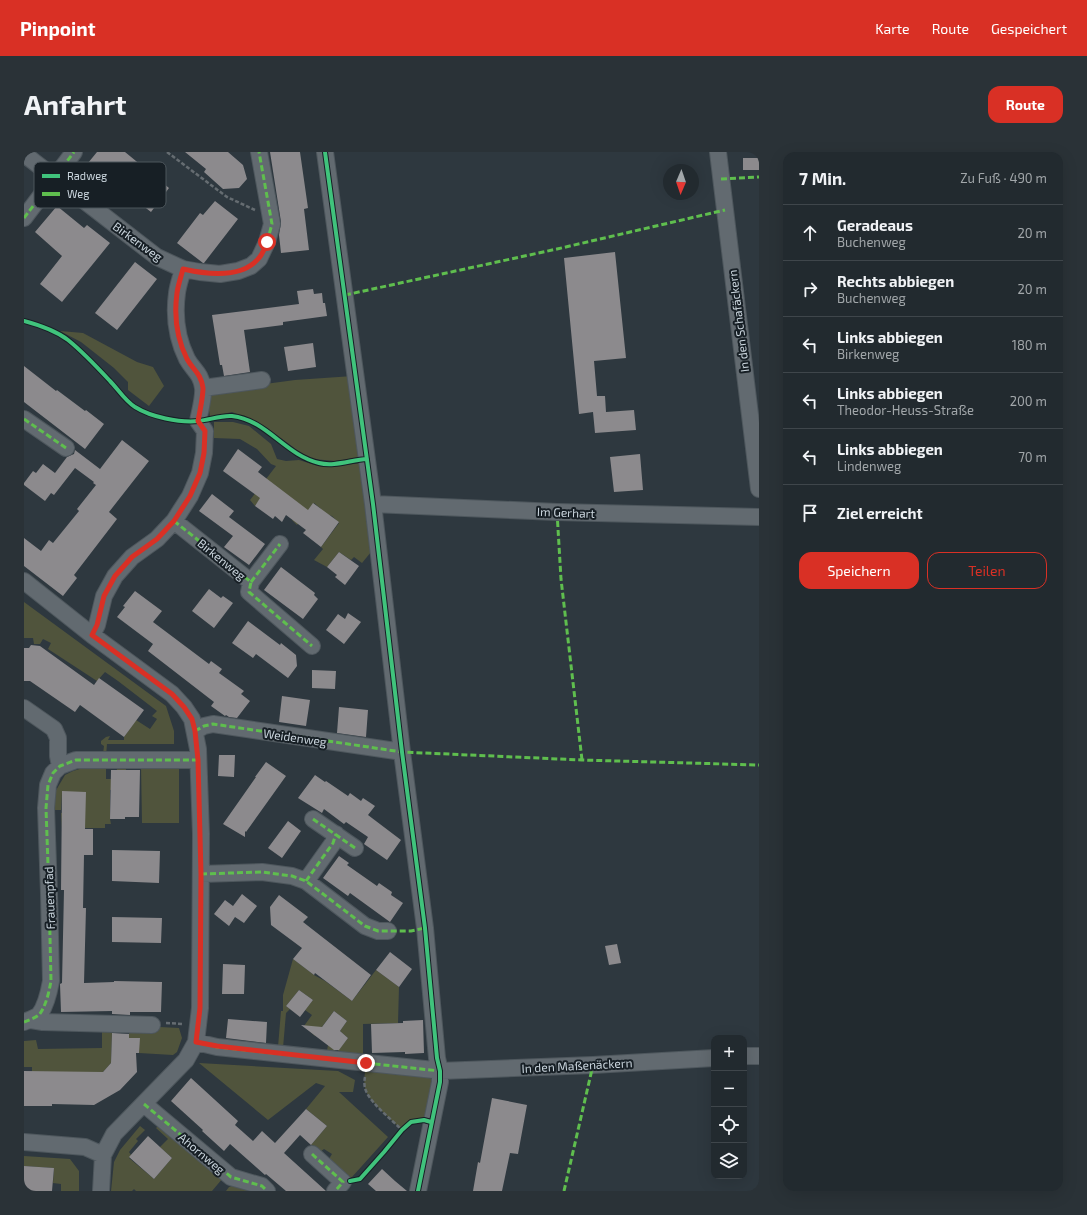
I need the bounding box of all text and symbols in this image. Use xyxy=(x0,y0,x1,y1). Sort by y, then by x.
text: Pinpoint xyxy=(20,17,95,40)
text: Karte xyxy=(875,20,910,37)
text: Route xyxy=(932,20,969,37)
text: Gespeichert xyxy=(991,20,1067,37)
button: Route xyxy=(988,86,1063,123)
text: Anfahrt xyxy=(24,87,127,121)
legend xyxy=(34,162,166,208)
north arrow xyxy=(663,164,699,200)
text: 7 Min. xyxy=(799,168,846,188)
text: Radweg xyxy=(67,169,107,182)
text: Zu Fuß · 490 m xyxy=(960,170,1047,186)
text: Weg xyxy=(67,187,89,200)
text: Geradeaus xyxy=(837,216,913,234)
street label: Birkenweg xyxy=(111,218,166,264)
icon: ahead xyxy=(799,222,821,244)
text: 20 m xyxy=(1018,225,1047,241)
route start xyxy=(258,233,276,251)
text: Buchenweg xyxy=(837,234,906,250)
street label: In den Schafäckern xyxy=(725,269,751,373)
text: Rechts abbiegen xyxy=(837,272,954,290)
icon: right xyxy=(799,278,821,300)
text: 20 m xyxy=(1018,281,1047,297)
text: Buchenweg xyxy=(837,290,906,306)
text: Links abbiegen xyxy=(837,328,943,346)
icon: left xyxy=(799,334,821,356)
text: 180 m xyxy=(1012,337,1047,353)
text: Birkenweg xyxy=(837,346,899,362)
text: Links abbiegen xyxy=(837,384,943,402)
icon: left xyxy=(799,390,821,412)
text: 200 m xyxy=(1010,393,1047,409)
text: Theodor-Heuss-Straße xyxy=(837,402,974,418)
text: Links abbiegen xyxy=(837,440,943,458)
icon: left xyxy=(799,446,821,468)
text: 70 m xyxy=(1018,449,1047,465)
text: Lindenweg xyxy=(837,458,901,474)
icon: arrive xyxy=(799,502,821,524)
street label: Im Gerhart xyxy=(537,504,596,520)
text: Ziel erreicht xyxy=(837,504,923,522)
street label: Birkenweg xyxy=(195,535,249,583)
button: Speichern xyxy=(799,552,919,589)
button: Teilen xyxy=(927,552,1047,589)
street label: Weidenweg xyxy=(262,726,328,748)
street label: Frauenpfad xyxy=(41,866,57,930)
map controls xyxy=(711,1035,747,1179)
button: + xyxy=(711,1035,747,1071)
route end xyxy=(357,1054,375,1072)
street label: In den Maßenäckern xyxy=(521,1055,633,1075)
button: − xyxy=(711,1071,747,1107)
button: locate xyxy=(711,1107,747,1143)
street label: Ahornweg xyxy=(176,1130,228,1177)
button: layers xyxy=(711,1143,747,1179)

